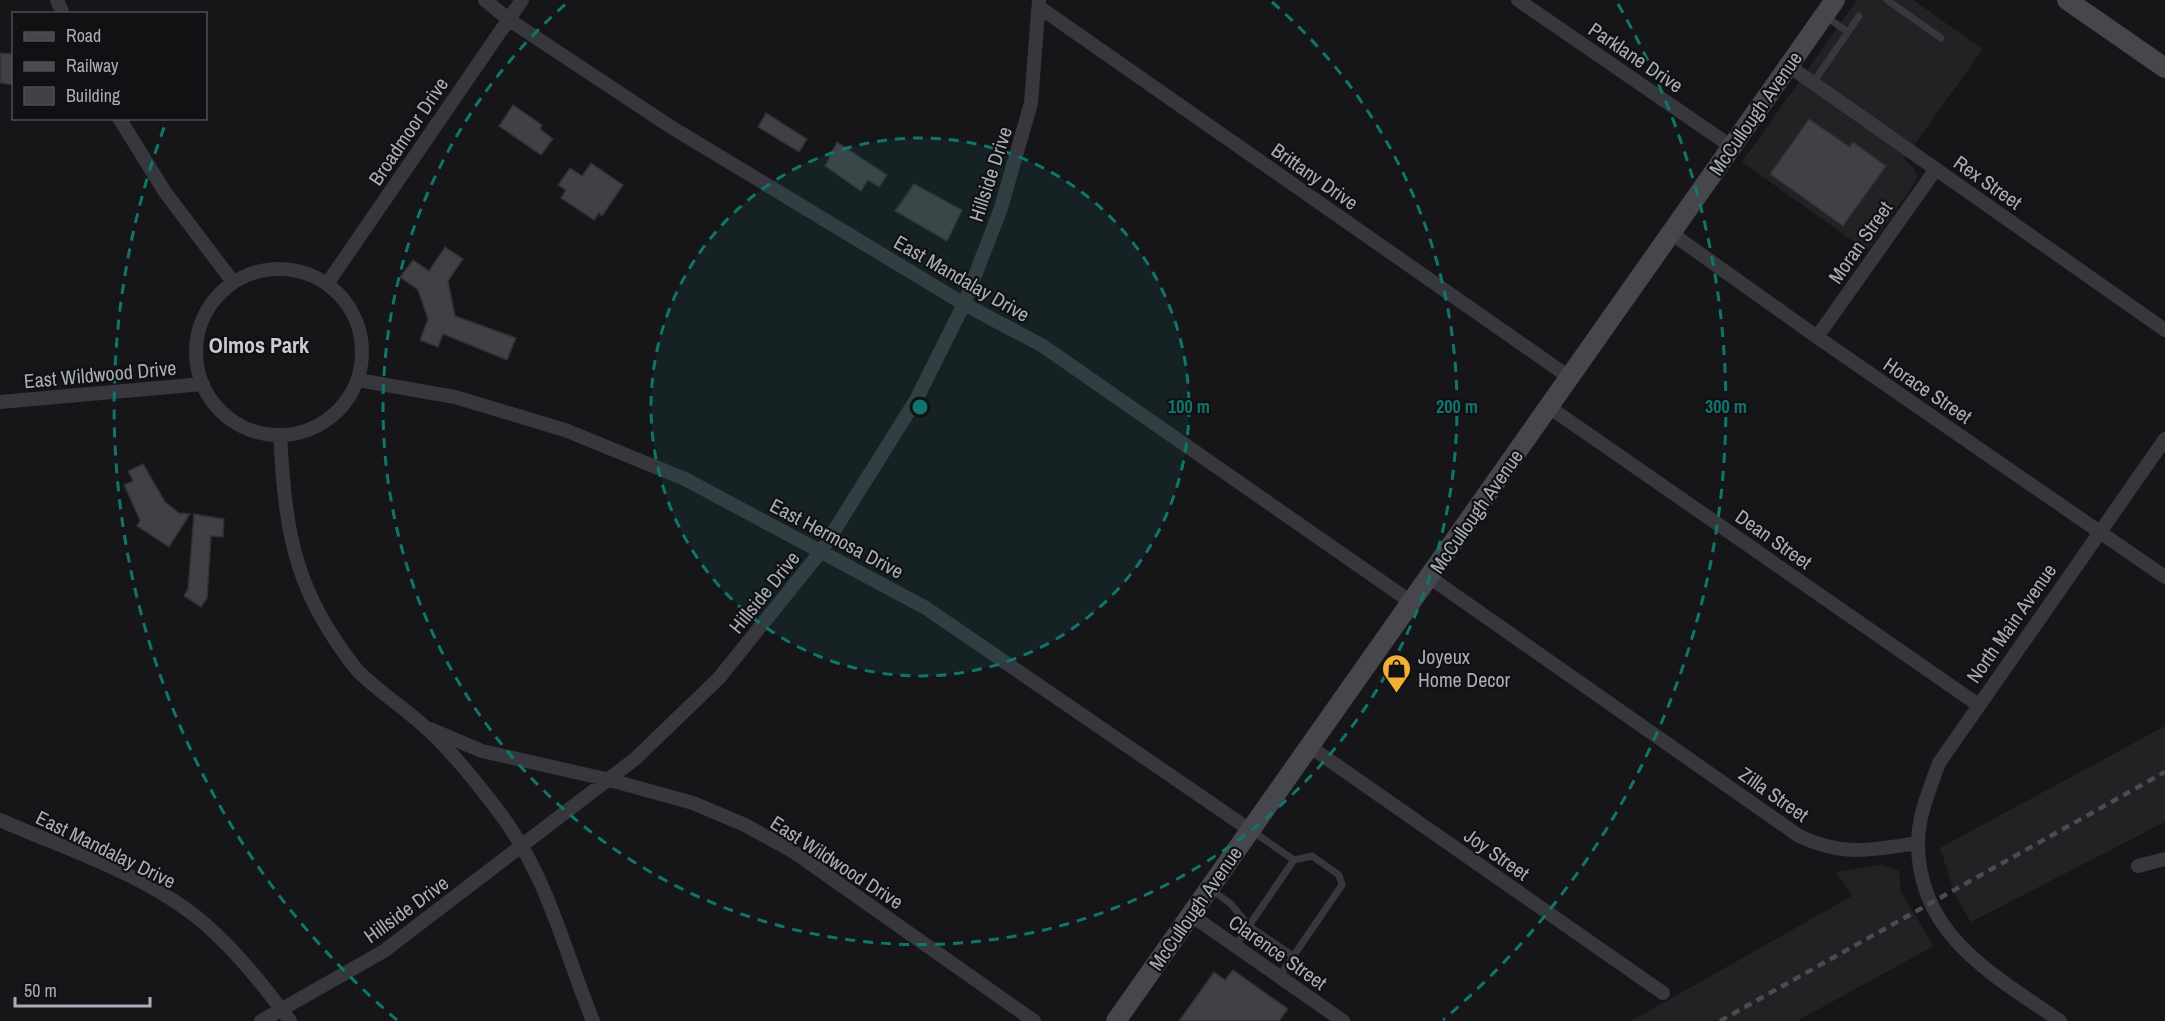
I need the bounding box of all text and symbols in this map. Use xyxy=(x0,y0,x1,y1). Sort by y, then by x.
legend xyxy=(12,12,207,120)
street label: Parklane Drive xyxy=(1583,15,1689,99)
text: Road xyxy=(66,23,101,48)
street label: McCullough Avenue xyxy=(1702,46,1808,180)
text: Railway xyxy=(66,53,119,78)
street label: Broadmoor Drive xyxy=(362,72,454,190)
text: Building xyxy=(66,83,121,108)
street label: Hillside Drive xyxy=(962,123,1018,225)
street label: Brittany Drive xyxy=(1266,136,1364,216)
street label: Rex Street xyxy=(1949,149,2028,216)
street label: Moran Street xyxy=(1822,195,1898,289)
street label: East Mandalay Drive xyxy=(889,228,1035,328)
district label: Olmos Park xyxy=(209,330,310,360)
street label: Horace Street xyxy=(1879,351,1978,430)
street label: East Wildwood Drive xyxy=(23,354,177,394)
text: 100 m xyxy=(1168,394,1210,419)
text: 200 m xyxy=(1436,394,1478,419)
text: 300 m xyxy=(1705,394,1747,419)
centre of rings xyxy=(910,397,930,417)
street label: McCullough Avenue xyxy=(1423,444,1529,578)
street label: East Hermosa Drive xyxy=(765,491,909,585)
street label: Dean Street xyxy=(1730,503,1818,575)
street label: Hillside Drive xyxy=(723,545,805,639)
street label: North Main Avenue xyxy=(1960,558,2062,688)
place label: Joyeux Home Decor xyxy=(1418,643,1511,693)
shop icon: Joyeux Home Decor xyxy=(1381,652,1413,694)
street label: Zilla Street xyxy=(1734,760,1815,828)
street label: East Mandalay Drive xyxy=(32,803,180,895)
street label: East Wildwood Drive xyxy=(765,809,909,915)
street label: Joy Street xyxy=(1459,822,1535,886)
street label: McCullough Avenue xyxy=(1142,841,1248,975)
street label: Hillside Drive xyxy=(358,869,454,949)
street label: Clarence Street xyxy=(1224,908,1333,996)
scale bar xyxy=(15,970,150,1008)
text: 50 m xyxy=(24,978,57,1003)

